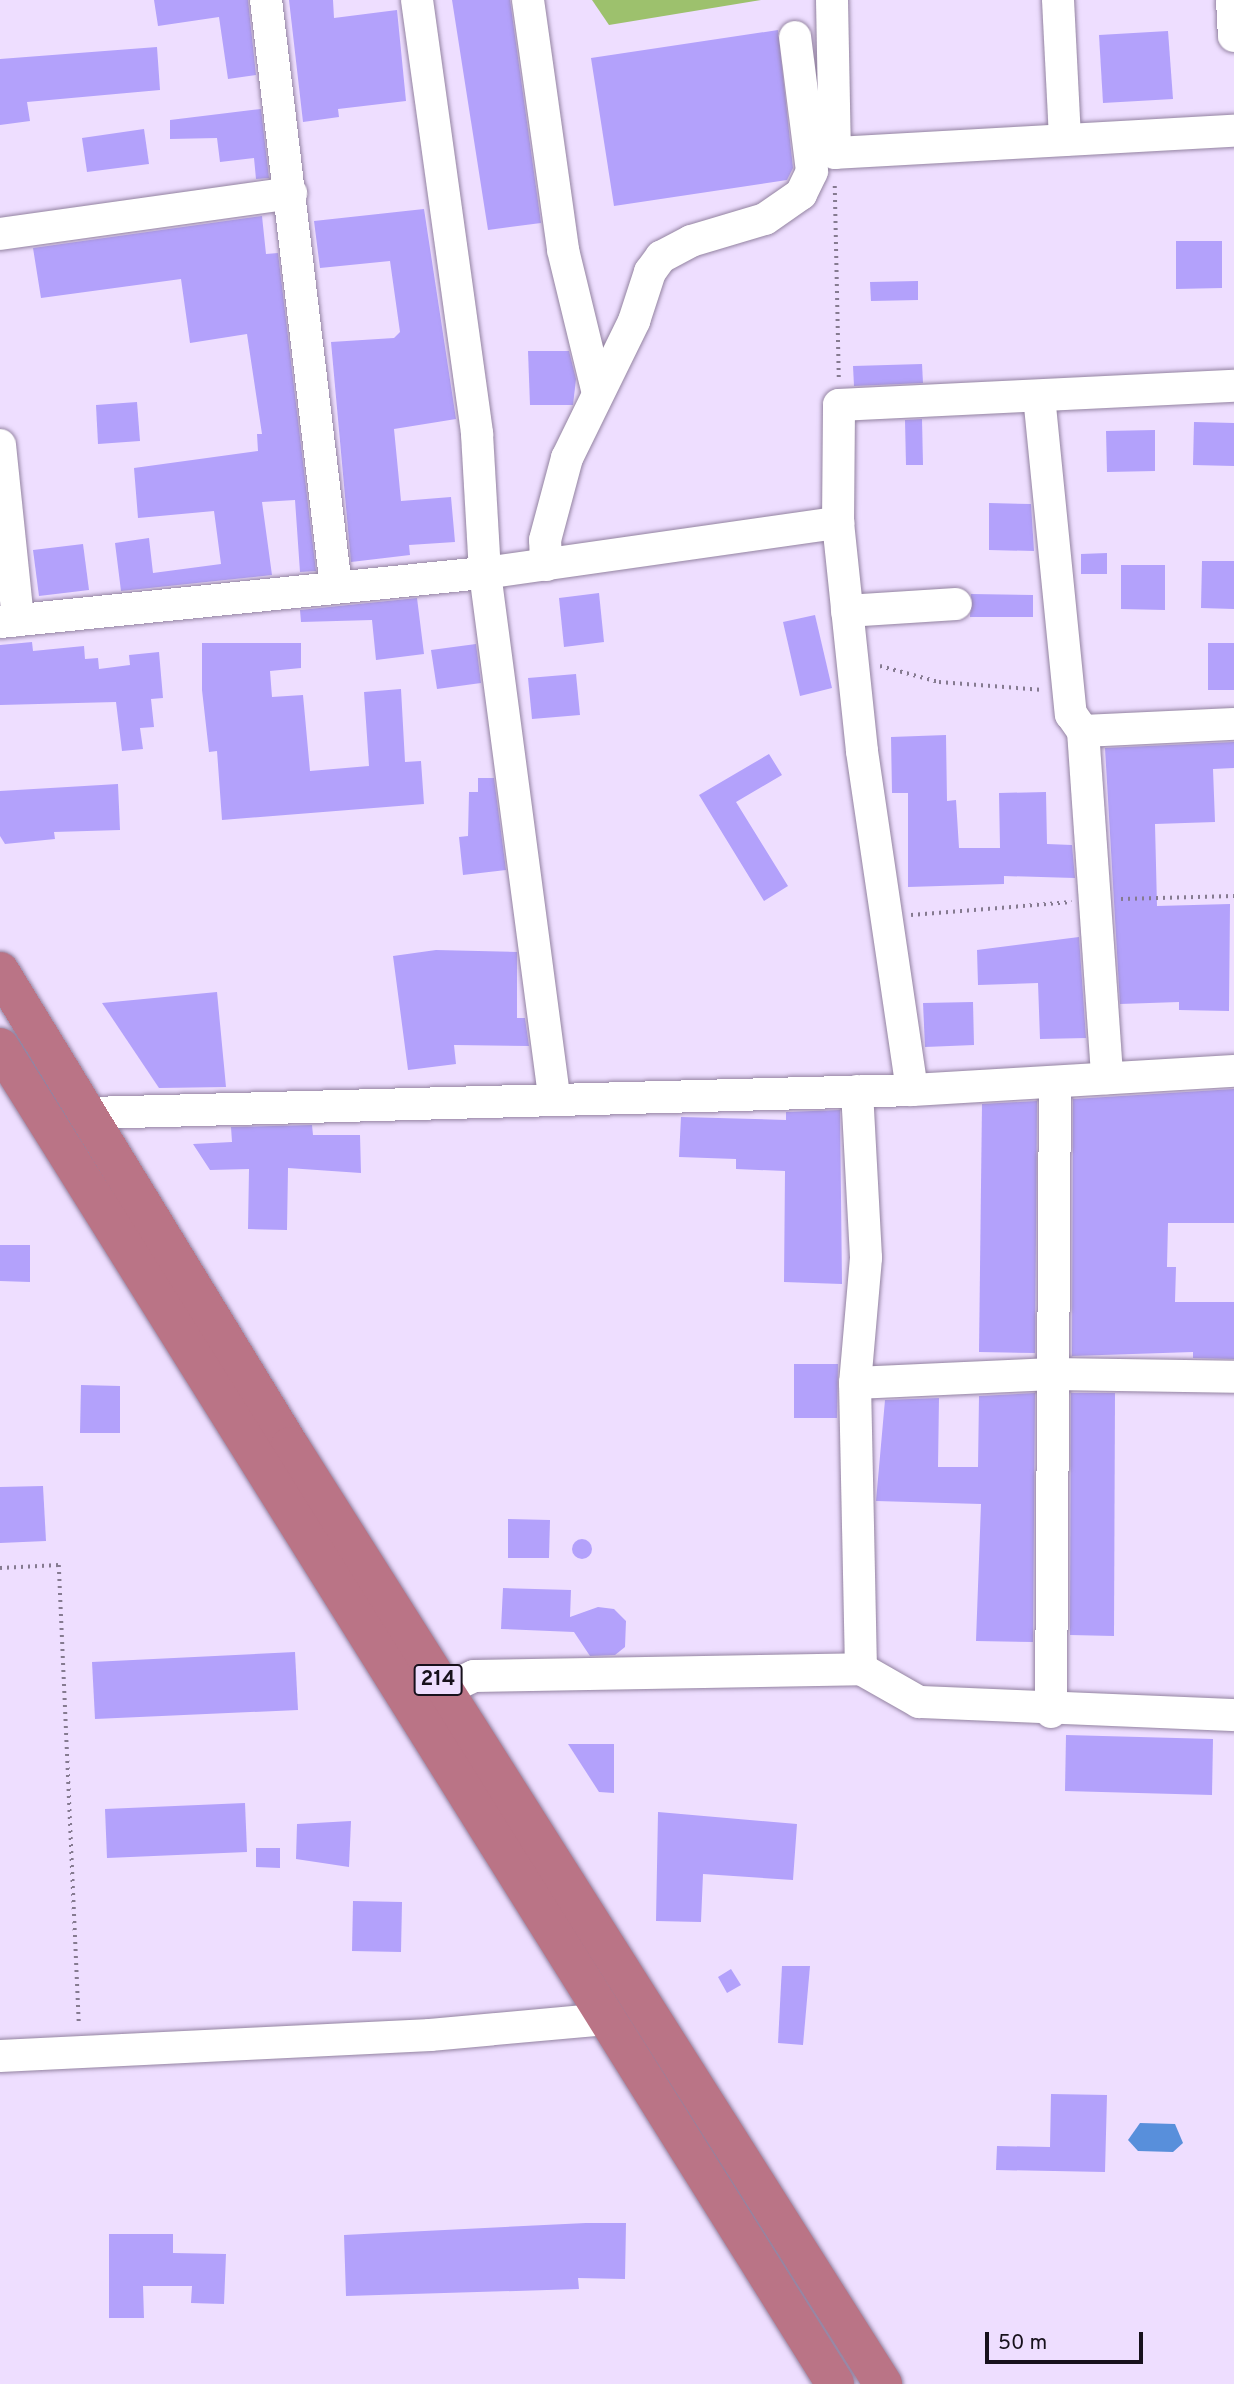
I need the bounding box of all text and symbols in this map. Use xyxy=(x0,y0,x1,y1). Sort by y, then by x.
road number: 214 xyxy=(414,1662,462,1698)
scale bar xyxy=(989,2318,1146,2362)
text: 50 m xyxy=(998,2330,1047,2357)

